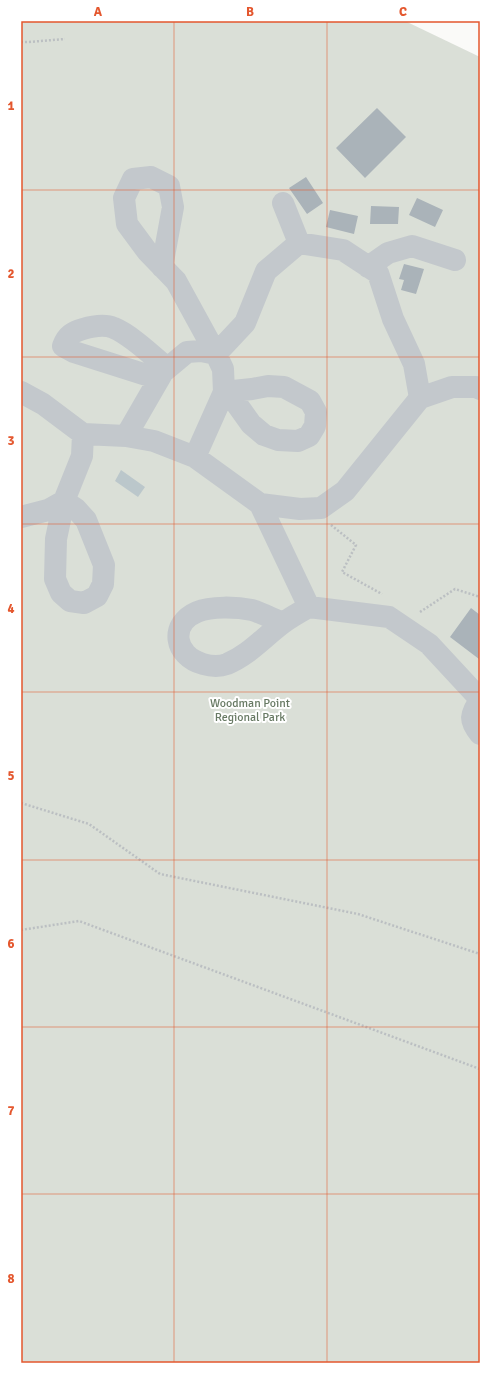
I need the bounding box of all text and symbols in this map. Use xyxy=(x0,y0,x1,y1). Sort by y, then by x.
text: A xyxy=(94,4,103,20)
text: B xyxy=(246,4,254,20)
text: C xyxy=(399,4,407,20)
text: 1 xyxy=(7,98,15,114)
text: 2 xyxy=(7,266,15,282)
text: 3 xyxy=(7,433,15,449)
text: 4 xyxy=(7,601,15,617)
park label: Woodman Point Regional Park xyxy=(210,696,290,725)
text: 5 xyxy=(7,768,15,784)
text: 6 xyxy=(7,936,15,952)
text: 7 xyxy=(7,1103,15,1119)
text: 8 xyxy=(7,1271,15,1287)

